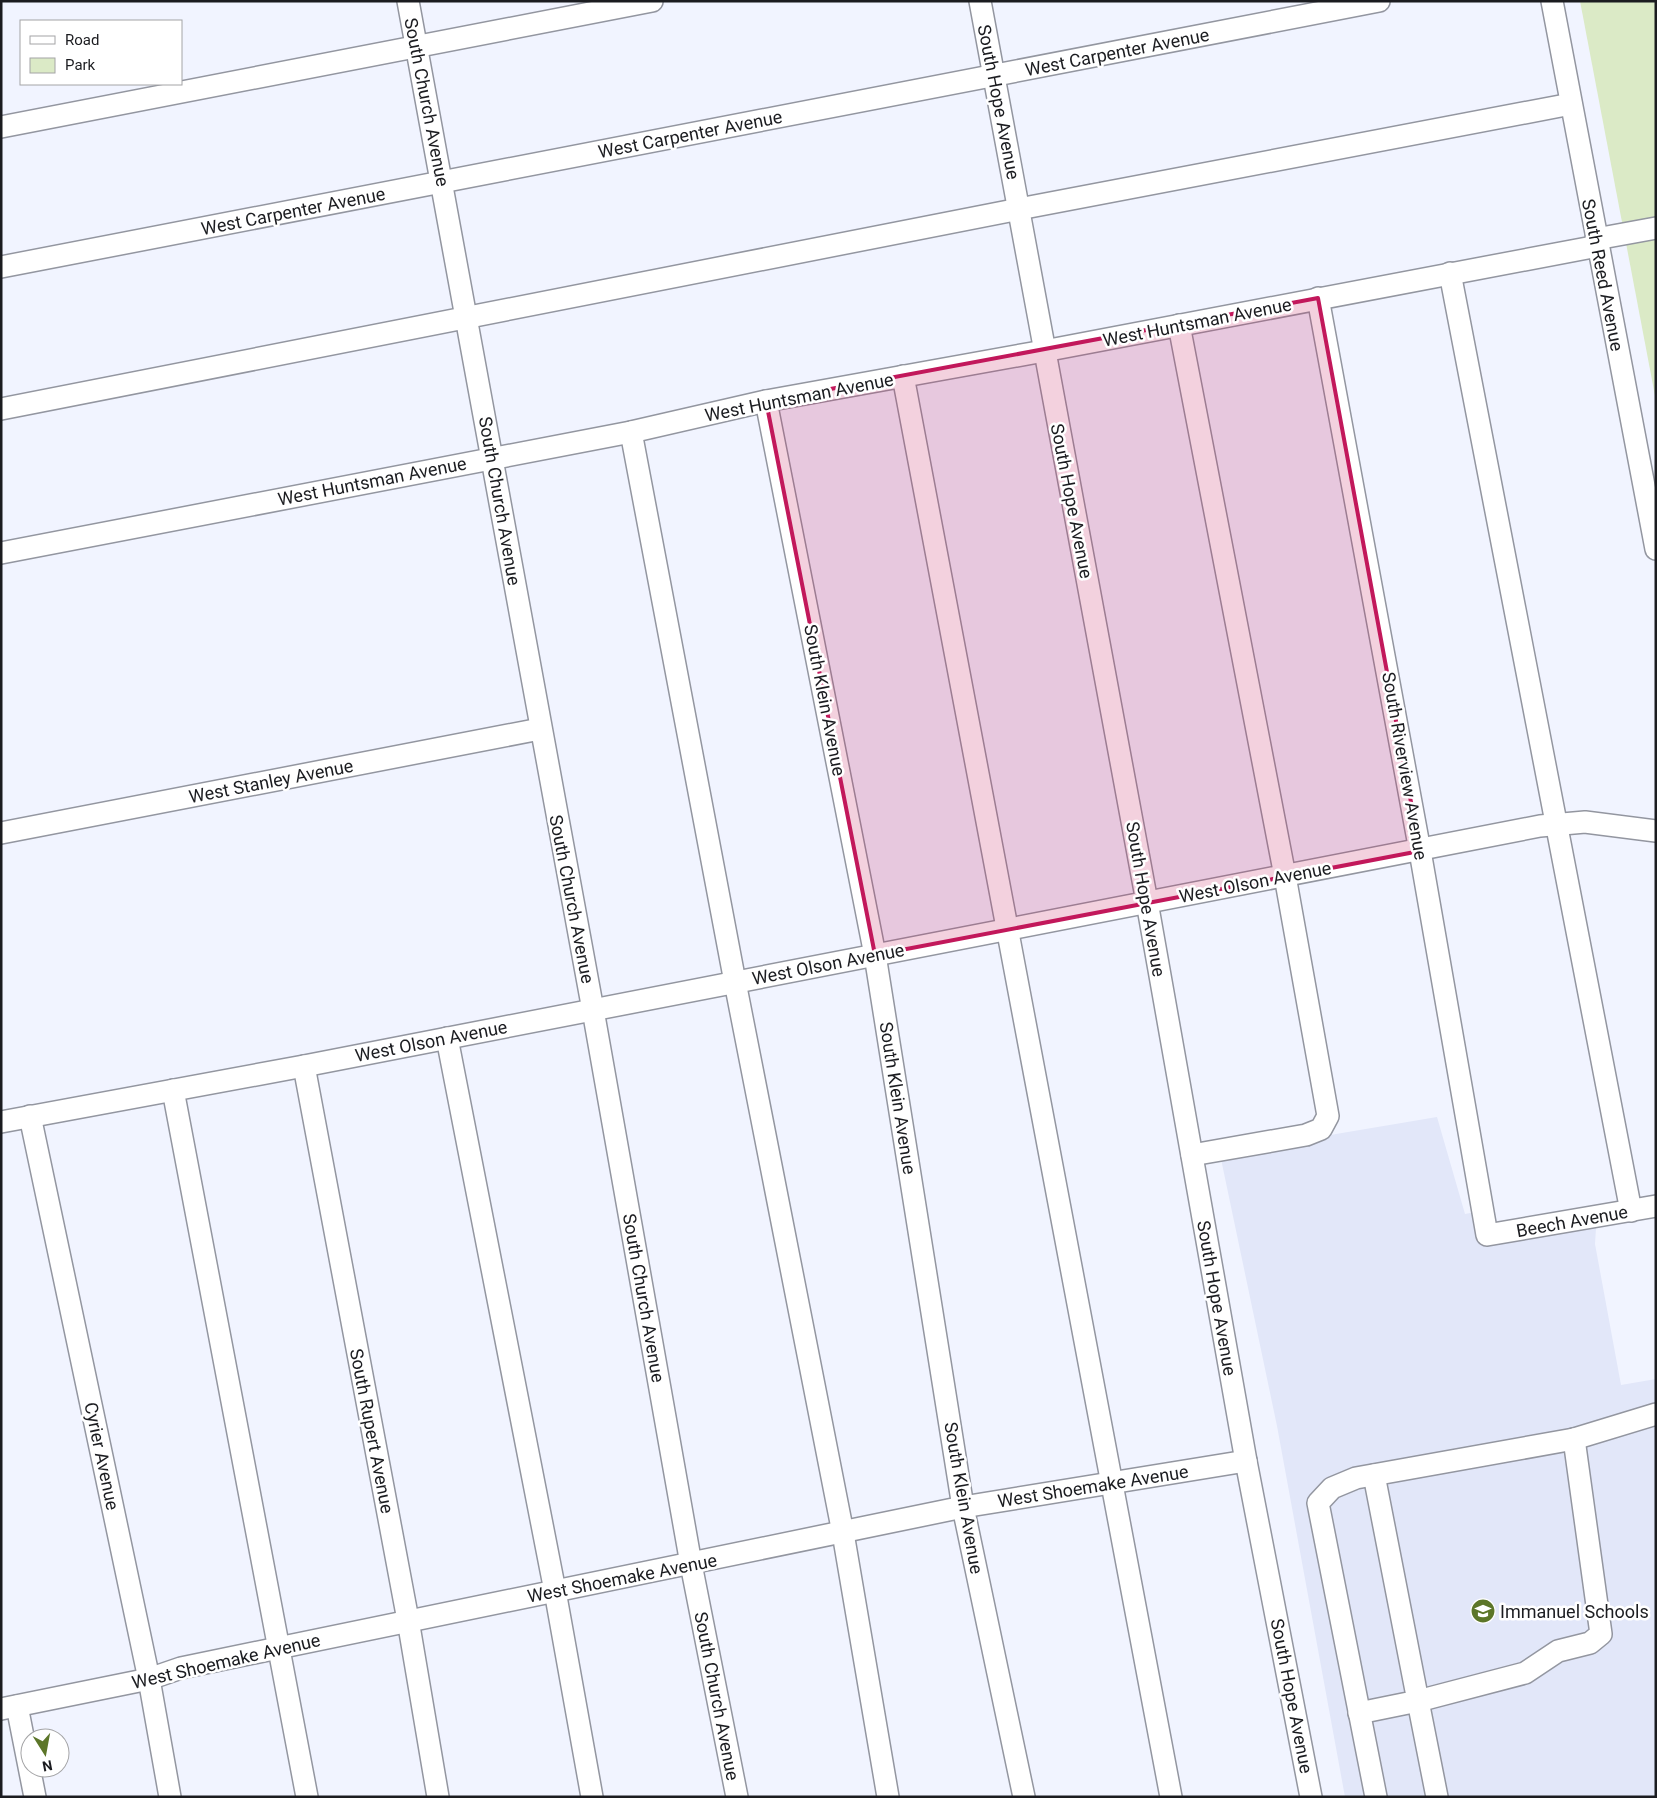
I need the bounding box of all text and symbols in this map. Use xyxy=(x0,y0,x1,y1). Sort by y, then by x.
street label: South Church Avenue xyxy=(400,16,454,188)
legend xyxy=(20,20,182,85)
street label: South Hope Avenue xyxy=(974,23,1024,181)
street label: West Carpenter Avenue xyxy=(1023,24,1211,80)
text: Road xyxy=(65,31,99,49)
text: Park xyxy=(65,56,96,74)
street label: West Carpenter Avenue xyxy=(596,106,784,162)
street label: West Carpenter Avenue xyxy=(199,183,387,239)
street label: South Reed Avenue xyxy=(1578,197,1628,353)
street label: West Huntsman Avenue xyxy=(1101,293,1293,351)
street label: West Huntsman Avenue xyxy=(703,368,895,426)
street label: South Church Avenue xyxy=(475,415,525,587)
street label: South Hope Avenue xyxy=(1047,422,1097,580)
street label: West Huntsman Avenue xyxy=(276,452,468,510)
street label: South Klein Avenue xyxy=(800,622,850,778)
street label: South Riverview Avenue xyxy=(1378,670,1432,862)
street label: West Stanley Avenue xyxy=(187,755,355,807)
street label: South Church Avenue xyxy=(545,813,599,985)
street label: South Hope Avenue xyxy=(1122,820,1170,978)
street label: West Olson Avenue xyxy=(1177,857,1333,907)
street label: West Olson Avenue xyxy=(750,939,906,989)
street label: West Olson Avenue xyxy=(353,1016,509,1066)
street label: South Klein Avenue xyxy=(876,1020,920,1176)
street label: Beech Avenue xyxy=(1515,1201,1629,1241)
street label: South Church Avenue xyxy=(619,1212,669,1384)
street label: South Hope Avenue xyxy=(1193,1219,1241,1377)
street label: South Rupert Avenue xyxy=(346,1347,398,1515)
street label: Cyrier Avenue xyxy=(80,1400,124,1512)
street label: South Klein Avenue xyxy=(940,1420,988,1576)
street label: West Shoemake Avenue xyxy=(996,1461,1190,1511)
street label: West Shoemake Avenue xyxy=(525,1549,719,1607)
school or university icon: Immanuel Schools xyxy=(1470,1598,1496,1624)
place label: Immanuel Schools xyxy=(1500,1601,1649,1622)
street label: South Church Avenue xyxy=(690,1610,744,1782)
street label: South Hope Avenue xyxy=(1267,1617,1317,1775)
street label: West Shoemake Avenue xyxy=(130,1629,322,1693)
north arrow xyxy=(20,1728,70,1778)
text: N xyxy=(41,1757,54,1775)

